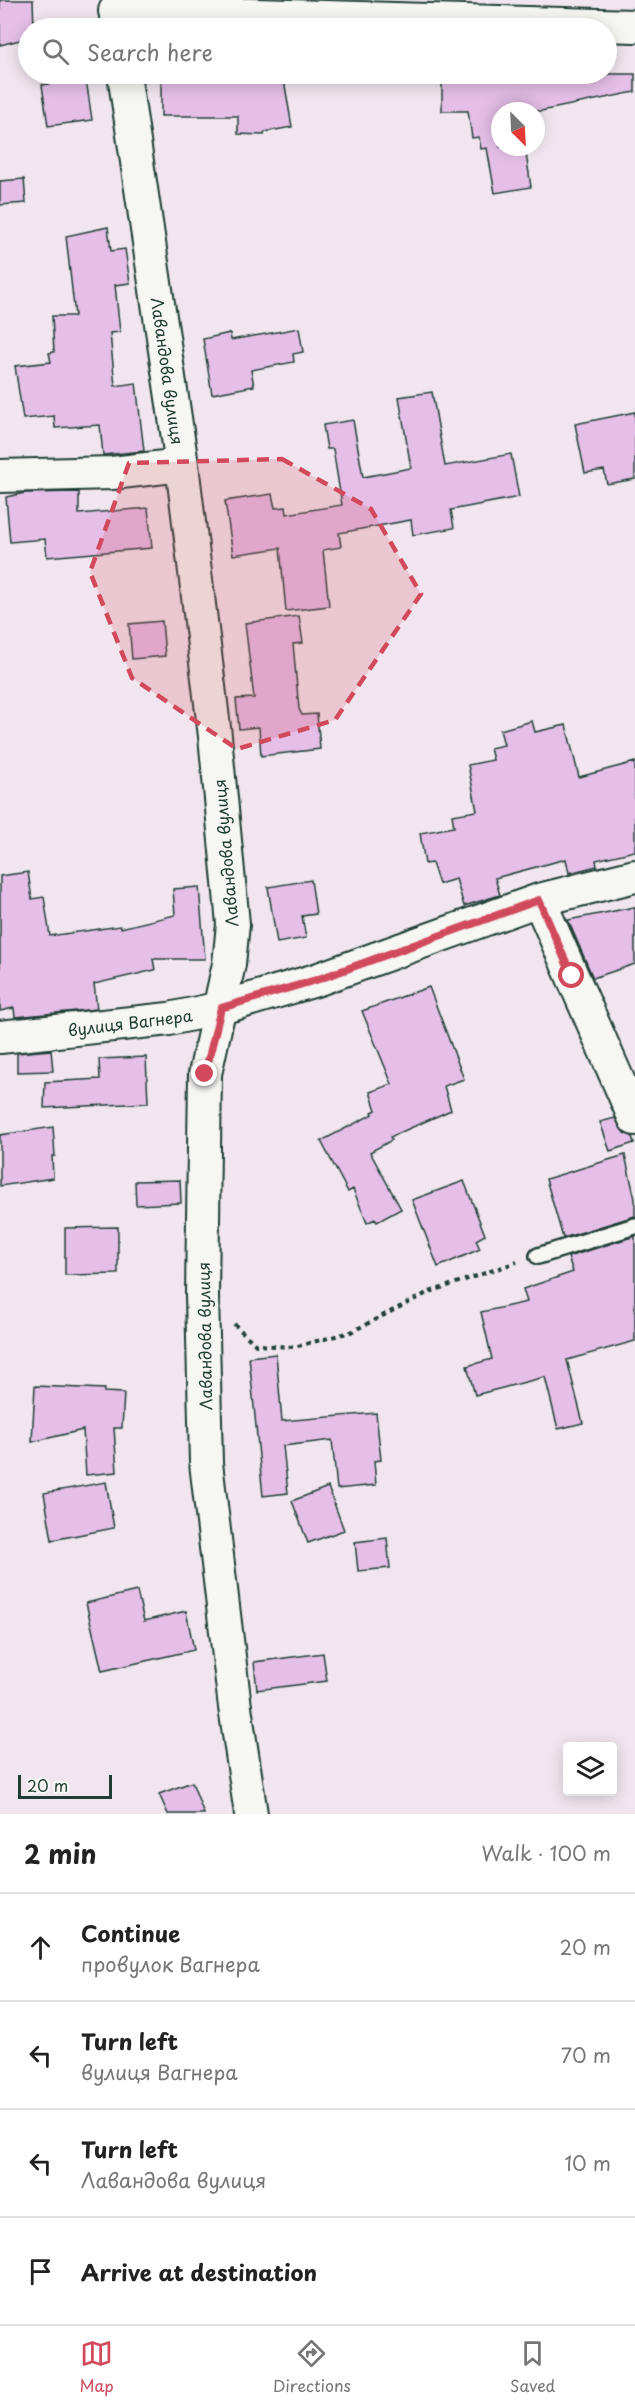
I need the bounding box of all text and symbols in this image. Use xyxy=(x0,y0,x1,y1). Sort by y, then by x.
search box xyxy=(18,18,617,84)
icon: search xyxy=(39,35,72,68)
text: Search here xyxy=(87,35,213,68)
north arrow xyxy=(491,102,545,156)
street label: Лавандова вулиця xyxy=(146,296,190,446)
street label: Лавандова вулиця xyxy=(207,778,243,928)
route start xyxy=(558,962,584,988)
street label: вулиця Вагнера xyxy=(66,1002,194,1042)
route end xyxy=(191,1060,217,1086)
street label: Лавандова вулиця xyxy=(191,1262,217,1410)
map controls xyxy=(563,1742,617,1796)
button: layers xyxy=(563,1742,617,1796)
scale bar xyxy=(18,1772,112,1800)
text: 20 m xyxy=(27,1773,68,1797)
text: 2 min xyxy=(24,1834,97,1873)
text: Walk · 100 m xyxy=(481,1838,611,1868)
text: Continue xyxy=(81,1916,180,1949)
icon: ahead xyxy=(24,1931,57,1964)
text: 20 m xyxy=(559,1932,611,1962)
text: провулок Вагнера xyxy=(81,1949,260,1979)
text: Turn left xyxy=(81,2024,178,2057)
icon: left xyxy=(24,2039,57,2072)
text: 70 m xyxy=(561,2040,611,2070)
text: вулиця Вагнера xyxy=(81,2057,238,2087)
text: Turn left xyxy=(81,2132,178,2165)
icon: left xyxy=(24,2147,57,2180)
text: 10 m xyxy=(564,2148,611,2178)
text: Лавандова вулиця xyxy=(81,2165,266,2195)
icon: arrive xyxy=(24,2255,57,2288)
text: Arrive at destination xyxy=(81,2255,317,2288)
tab: Map xyxy=(80,2337,114,2397)
tab: Directions xyxy=(273,2337,351,2397)
tab: Saved xyxy=(510,2337,555,2397)

